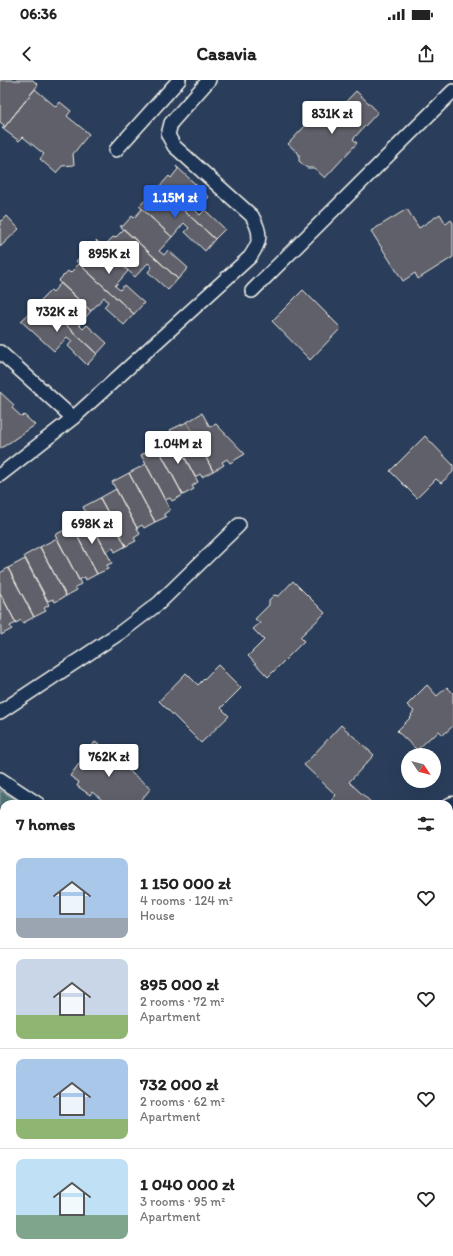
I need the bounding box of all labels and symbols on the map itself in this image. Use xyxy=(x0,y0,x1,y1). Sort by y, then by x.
pin: 831K zł xyxy=(295,101,369,135)
pin: 1.15M zł xyxy=(134,185,216,219)
pin: 895K zł xyxy=(72,241,146,275)
pin: 732K zł xyxy=(20,299,94,333)
pin: 1.04M zł xyxy=(137,431,219,465)
pin: 698K zł xyxy=(55,511,129,545)
pin: 762K zł xyxy=(72,744,146,778)
north arrow xyxy=(401,748,441,788)

